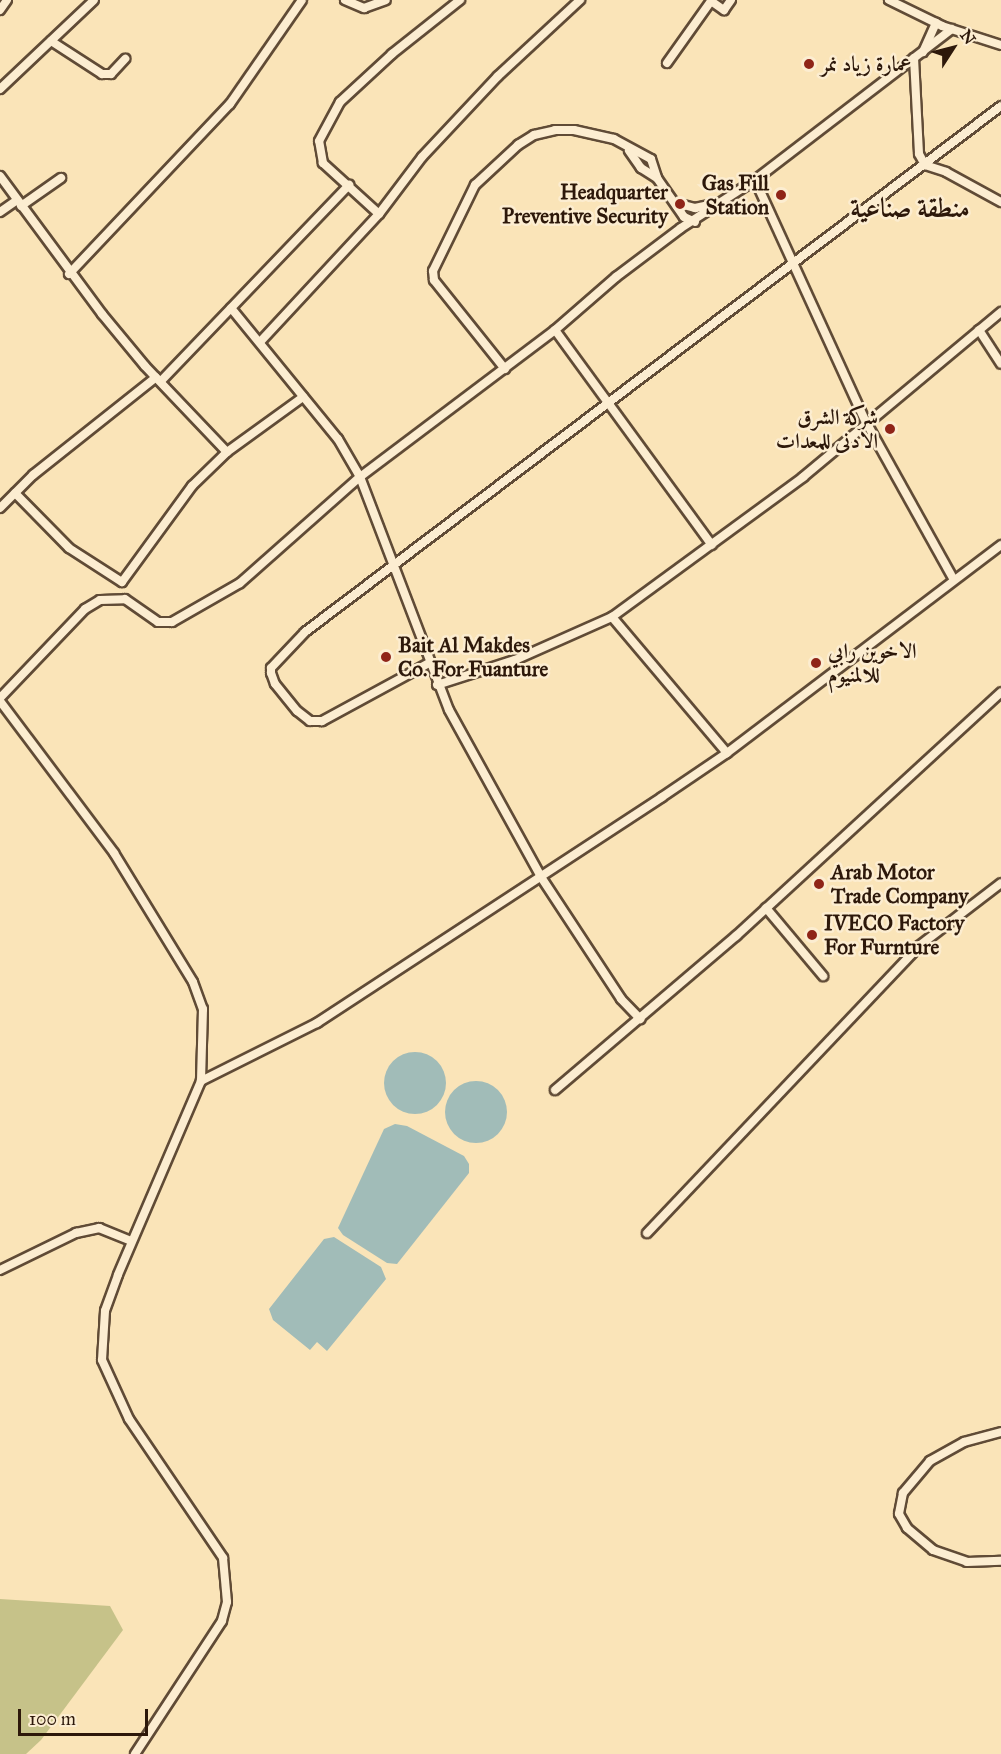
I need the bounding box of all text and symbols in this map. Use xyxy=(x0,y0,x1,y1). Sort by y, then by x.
north arrow xyxy=(923,18,983,78)
text: N xyxy=(956,26,980,48)
place label: عمارة زياد نمر xyxy=(821,51,911,77)
marker: عمارة زياد نمر xyxy=(802,57,816,71)
place label: Gas Fill Station xyxy=(702,170,769,220)
place label: Headquarter Preventive Security xyxy=(502,179,668,229)
marker: Gas Fill Station xyxy=(774,188,788,202)
district label: منطقة صناعية xyxy=(850,192,970,224)
marker: Headquarter Preventive Security xyxy=(673,197,687,211)
place label: شركة الشرق الادنى للمعدات xyxy=(776,404,878,454)
marker: شركة الشرق الادنى للمعدات xyxy=(883,422,897,436)
place label: Bait Al Makdes Co. For Fuanture xyxy=(398,632,548,682)
place label: الاخوين رابي للالمنيوم xyxy=(828,638,917,688)
marker: Bait Al Makdes Co. For Fuanture xyxy=(379,650,393,664)
marker: الاخوين رابي للالمنيوم xyxy=(809,656,823,670)
place label: Arab Motor Trade Company xyxy=(831,859,968,909)
marker: Arab Motor Trade Company xyxy=(812,877,826,891)
place label: IVECO Factory For Furnture xyxy=(824,910,964,960)
marker: IVECO Factory For Furnture xyxy=(805,928,819,942)
scale bar xyxy=(21,1697,152,1735)
text: 100 m xyxy=(29,1708,76,1730)

